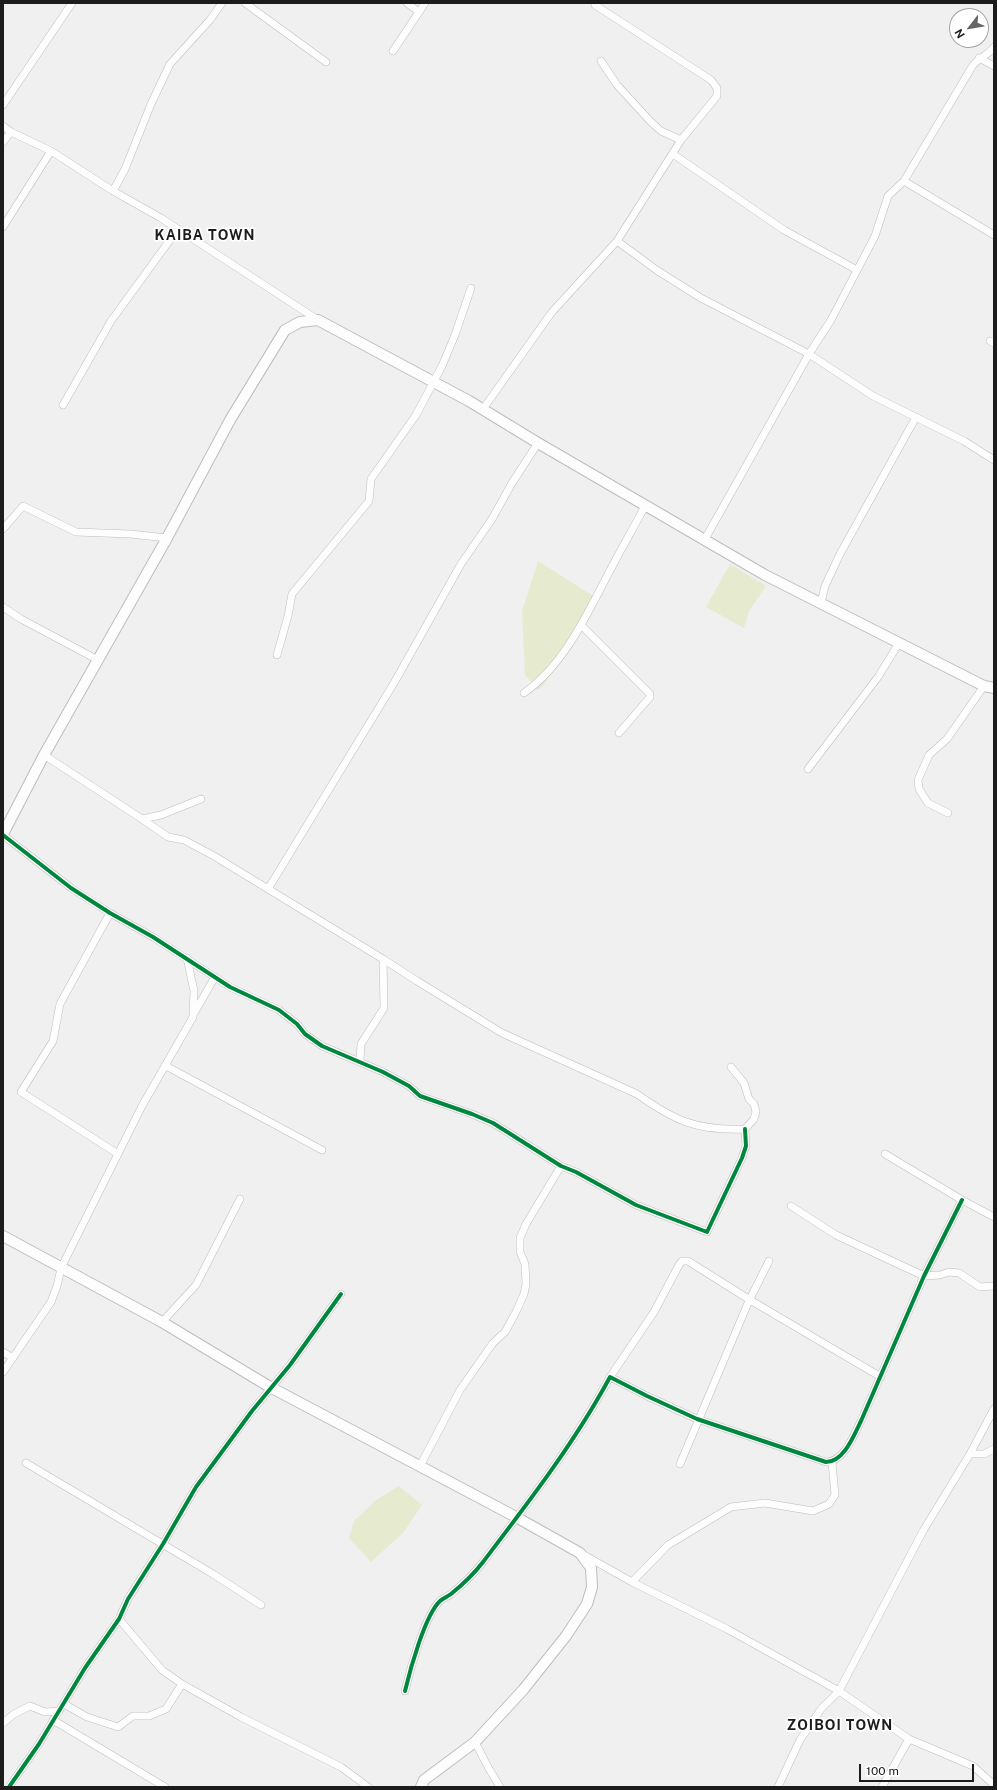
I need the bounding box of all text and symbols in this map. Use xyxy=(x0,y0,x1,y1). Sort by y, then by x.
north arrow xyxy=(949,8,989,48)
text: N xyxy=(952,27,967,40)
district label: KAIBA TOWN xyxy=(155,228,255,244)
district label: ZOIBOI TOWN xyxy=(787,1718,893,1734)
scale bar xyxy=(861,1756,976,1782)
text: 100 m xyxy=(866,1764,899,1778)

